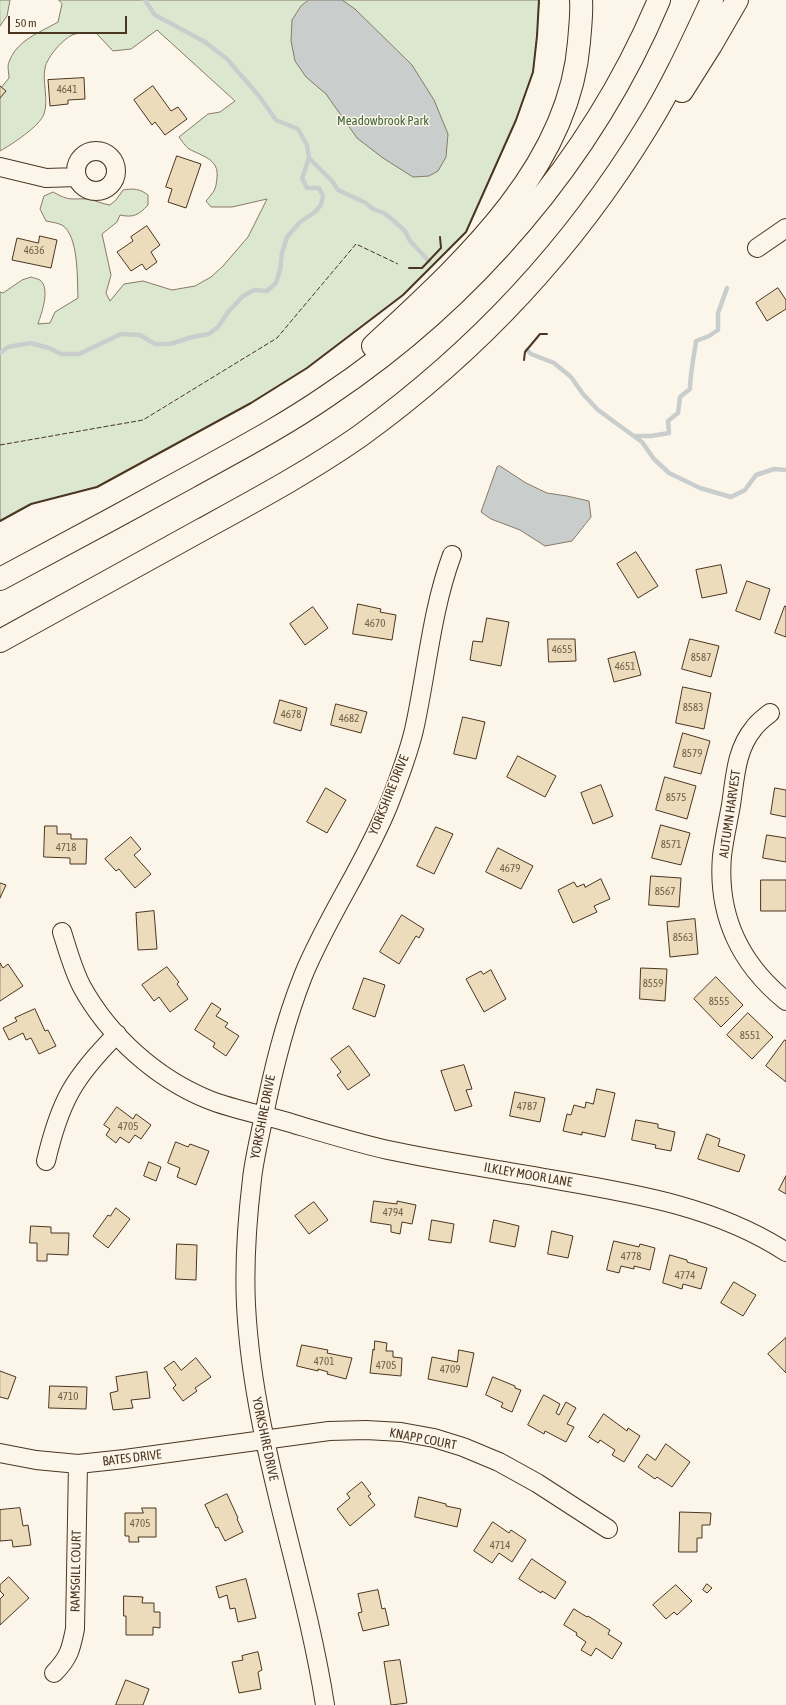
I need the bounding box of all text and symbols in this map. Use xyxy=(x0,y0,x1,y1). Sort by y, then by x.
scale bar xyxy=(10,8,129,34)
text: 50 m xyxy=(15,16,37,30)
house number: 4641 xyxy=(57,83,77,97)
park label: Meadowbrook Park xyxy=(337,113,429,129)
house number: 4636 xyxy=(24,244,44,258)
house number: 4670 xyxy=(365,617,385,631)
house number: 4655 xyxy=(552,643,572,657)
house number: 8587 xyxy=(691,651,711,665)
house number: 4651 xyxy=(615,660,635,674)
house number: 8583 xyxy=(683,701,703,715)
house number: 4678 xyxy=(281,708,301,722)
house number: 4682 xyxy=(339,712,359,726)
house number: 8579 xyxy=(682,747,702,761)
street label: YORKSHIRE DRIVE xyxy=(366,753,412,837)
street label: AUTUMN HARVEST xyxy=(716,769,744,859)
house number: 8575 xyxy=(666,791,686,805)
house number: 8571 xyxy=(661,838,681,852)
house number: 4718 xyxy=(56,841,76,855)
house number: 4679 xyxy=(500,862,520,876)
house number: 8567 xyxy=(655,885,675,899)
house number: 8563 xyxy=(673,931,693,945)
house number: 8559 xyxy=(643,977,663,991)
house number: 8555 xyxy=(709,995,729,1009)
house number: 8551 xyxy=(740,1029,760,1043)
street label: YORKSHIRE DRIVE xyxy=(247,1074,279,1160)
house number: 4787 xyxy=(517,1100,537,1114)
house number: 4705 xyxy=(118,1120,138,1134)
street label: ILKLEY MOOR LANE xyxy=(483,1160,573,1190)
house number: 4794 xyxy=(383,1206,403,1220)
house number: 4778 xyxy=(621,1250,641,1264)
house number: 4774 xyxy=(675,1269,695,1283)
house number: 4701 xyxy=(314,1355,334,1369)
house number: 4705 xyxy=(376,1359,396,1373)
house number: 4709 xyxy=(440,1363,460,1377)
house number: 4710 xyxy=(58,1390,78,1404)
street label: YORKSHIRE DRIVE xyxy=(249,1396,281,1482)
street label: KNAPP COURT xyxy=(388,1425,458,1453)
street label: BATES DRIVE xyxy=(102,1447,162,1469)
house number: 4705 xyxy=(130,1517,150,1531)
street label: RAMSGILL COURT xyxy=(67,1530,85,1612)
house number: 4714 xyxy=(490,1539,510,1553)

